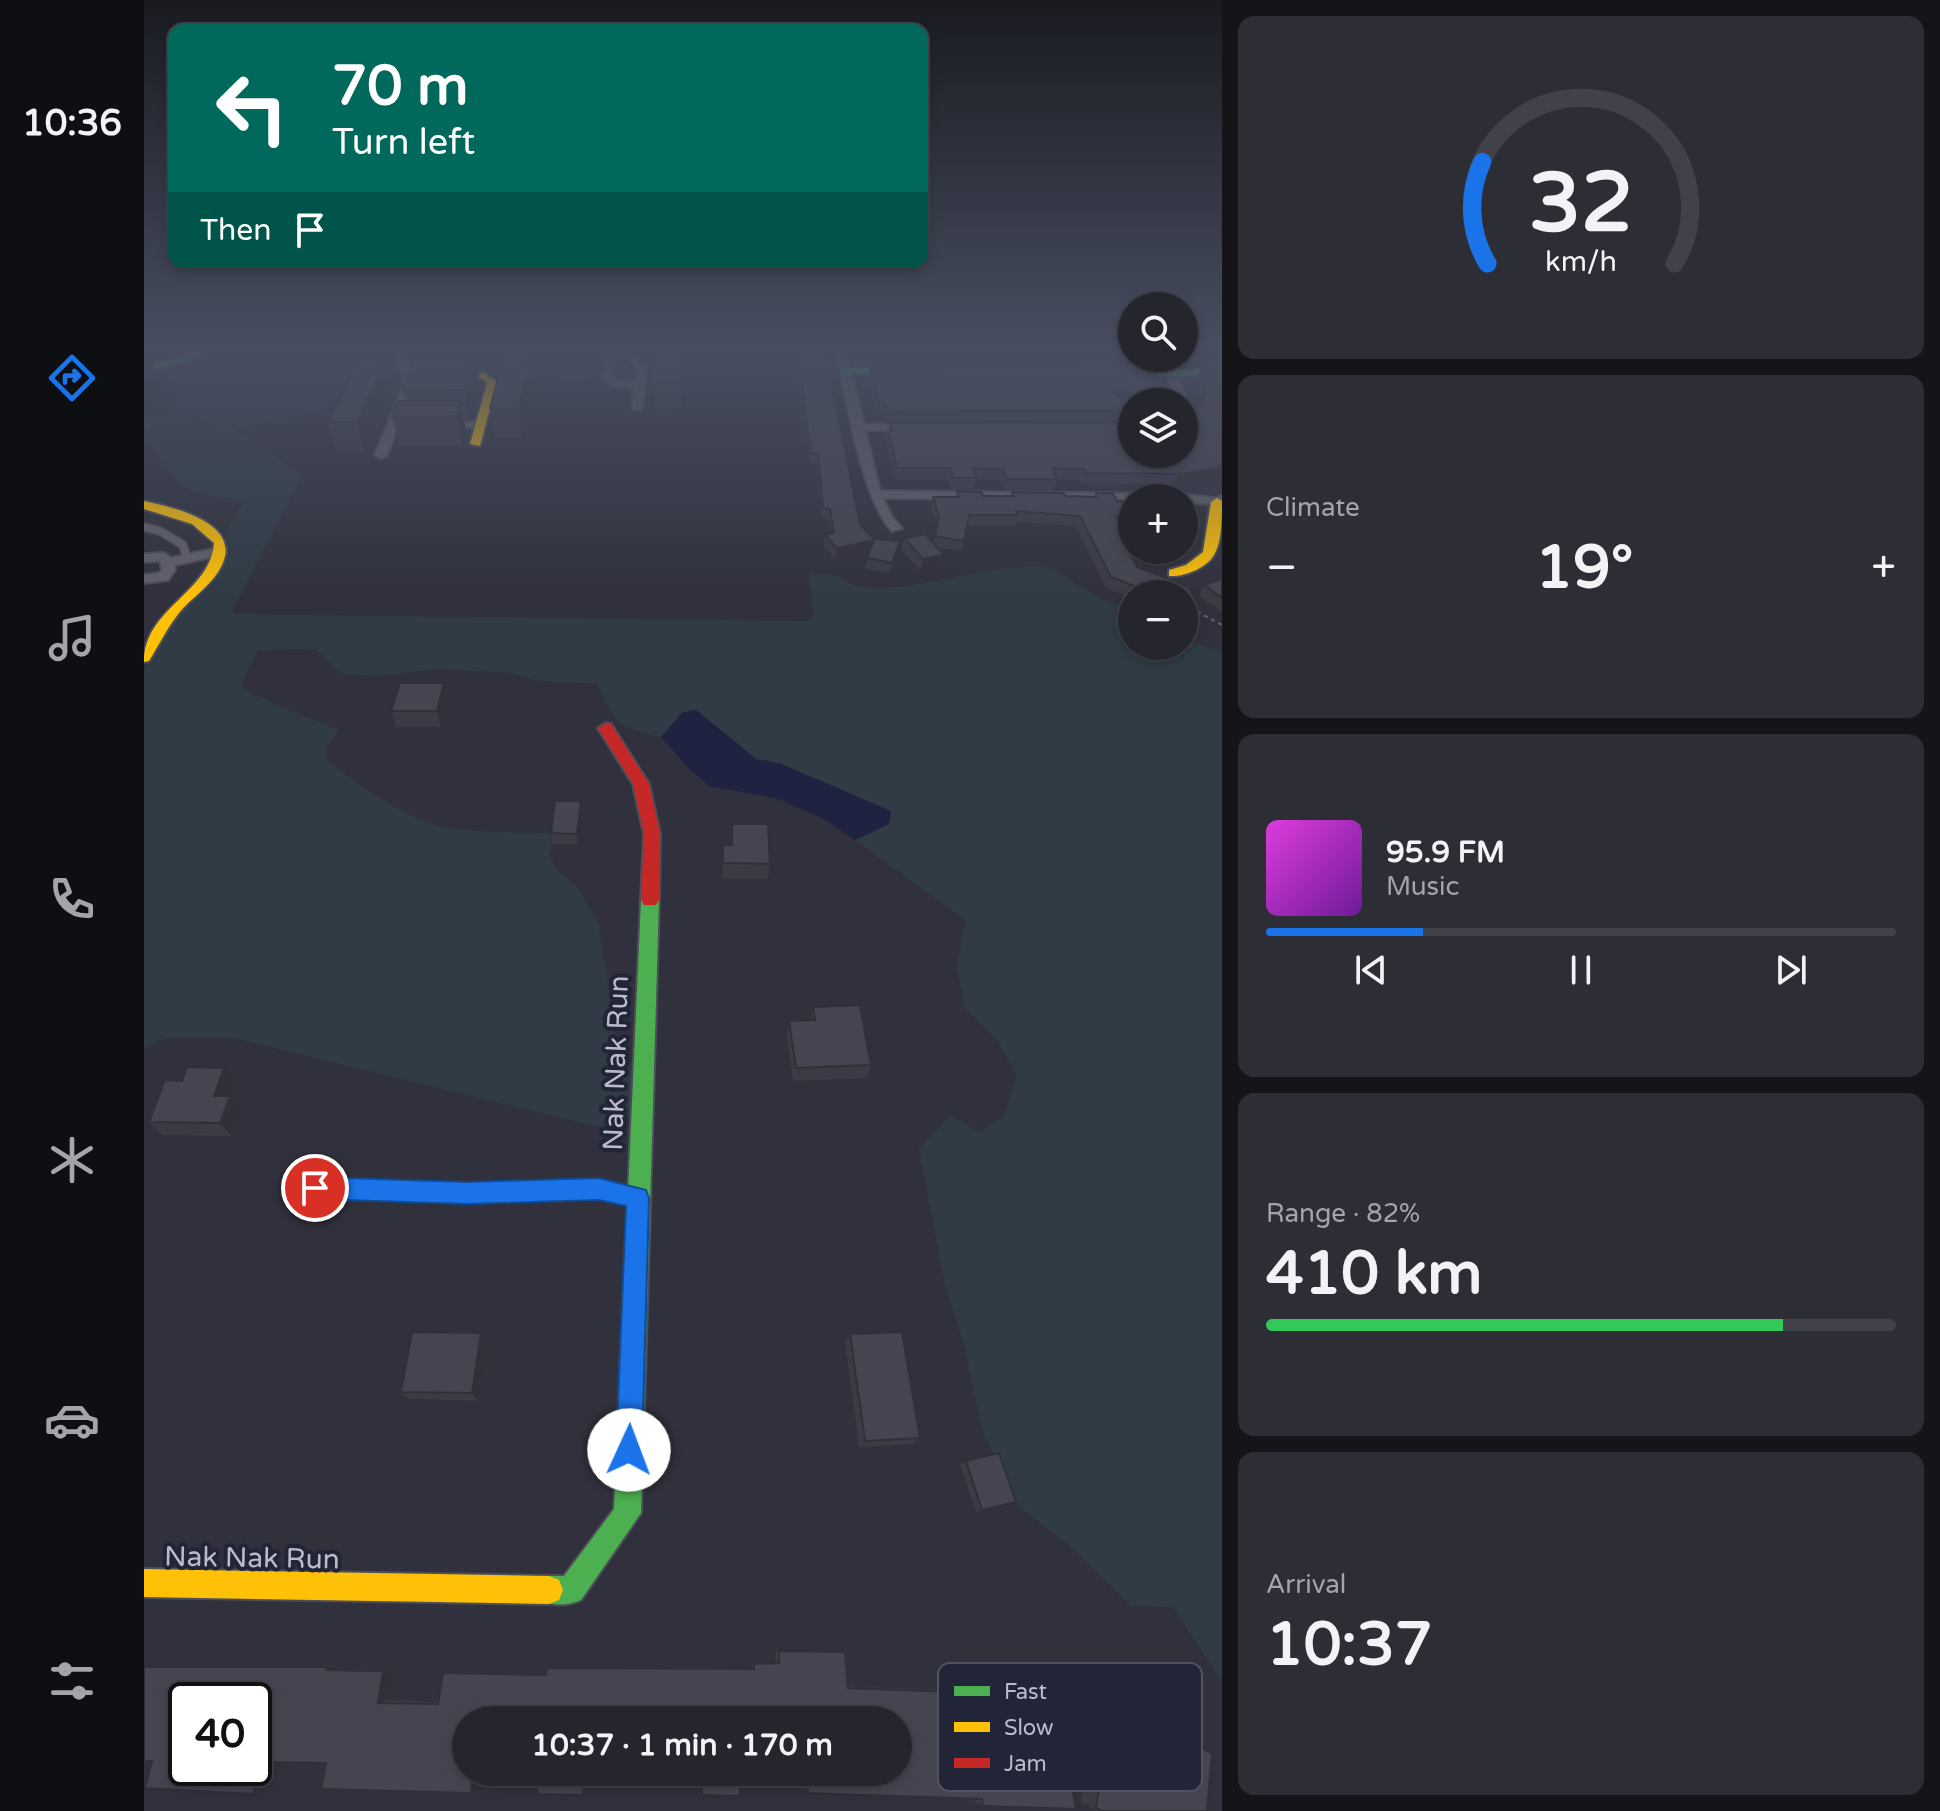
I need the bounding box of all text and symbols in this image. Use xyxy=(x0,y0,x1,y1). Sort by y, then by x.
text: 70 m xyxy=(332,53,468,120)
icon: left xyxy=(200,56,304,160)
text: 10:36 xyxy=(22,102,122,145)
text: Turn left xyxy=(332,121,475,164)
text: 32 xyxy=(1529,153,1633,253)
icon: arrive xyxy=(288,208,332,252)
text: Then xyxy=(200,212,272,249)
text: km/h xyxy=(1545,245,1617,279)
map controls xyxy=(1118,292,1198,660)
button: search xyxy=(1118,292,1198,372)
icon: directions xyxy=(44,350,100,406)
button: layers xyxy=(1118,388,1198,468)
button: + xyxy=(1118,484,1198,564)
text: Climate xyxy=(1266,492,1360,523)
text: 19° xyxy=(1535,532,1633,604)
text: − xyxy=(1266,542,1297,595)
text: + xyxy=(1871,542,1896,595)
button: − xyxy=(1118,580,1198,660)
icon: music xyxy=(44,610,100,666)
text: 95.9 FM xyxy=(1386,834,1505,871)
icon: phone xyxy=(44,871,100,927)
text: Music xyxy=(1386,871,1459,902)
icon: previous xyxy=(1349,948,1393,992)
icon: pause xyxy=(1559,948,1603,992)
icon: next xyxy=(1769,948,1813,992)
street label: Nak Nak Run xyxy=(596,975,636,1151)
icon: climate xyxy=(44,1132,100,1188)
pin xyxy=(281,1154,349,1222)
icon: arrive xyxy=(293,1166,337,1210)
text: Range · 82% xyxy=(1266,1198,1420,1229)
text: 410 km xyxy=(1266,1238,1482,1310)
icon: car xyxy=(44,1392,100,1448)
position arrow xyxy=(587,1408,671,1492)
street label: Nak Nak Run xyxy=(164,1539,340,1577)
text: Arrival xyxy=(1266,1569,1346,1600)
text: 10:37 xyxy=(1266,1609,1432,1681)
icon: filters xyxy=(44,1653,100,1709)
legend xyxy=(938,1663,1202,1791)
text: Fast xyxy=(1004,1679,1047,1705)
speed limit sign: 40 xyxy=(168,1682,272,1786)
text: Slow xyxy=(1004,1715,1054,1741)
text: 10:37 · 1 min · 170 m xyxy=(531,1727,833,1764)
text: Jam xyxy=(1004,1751,1047,1777)

